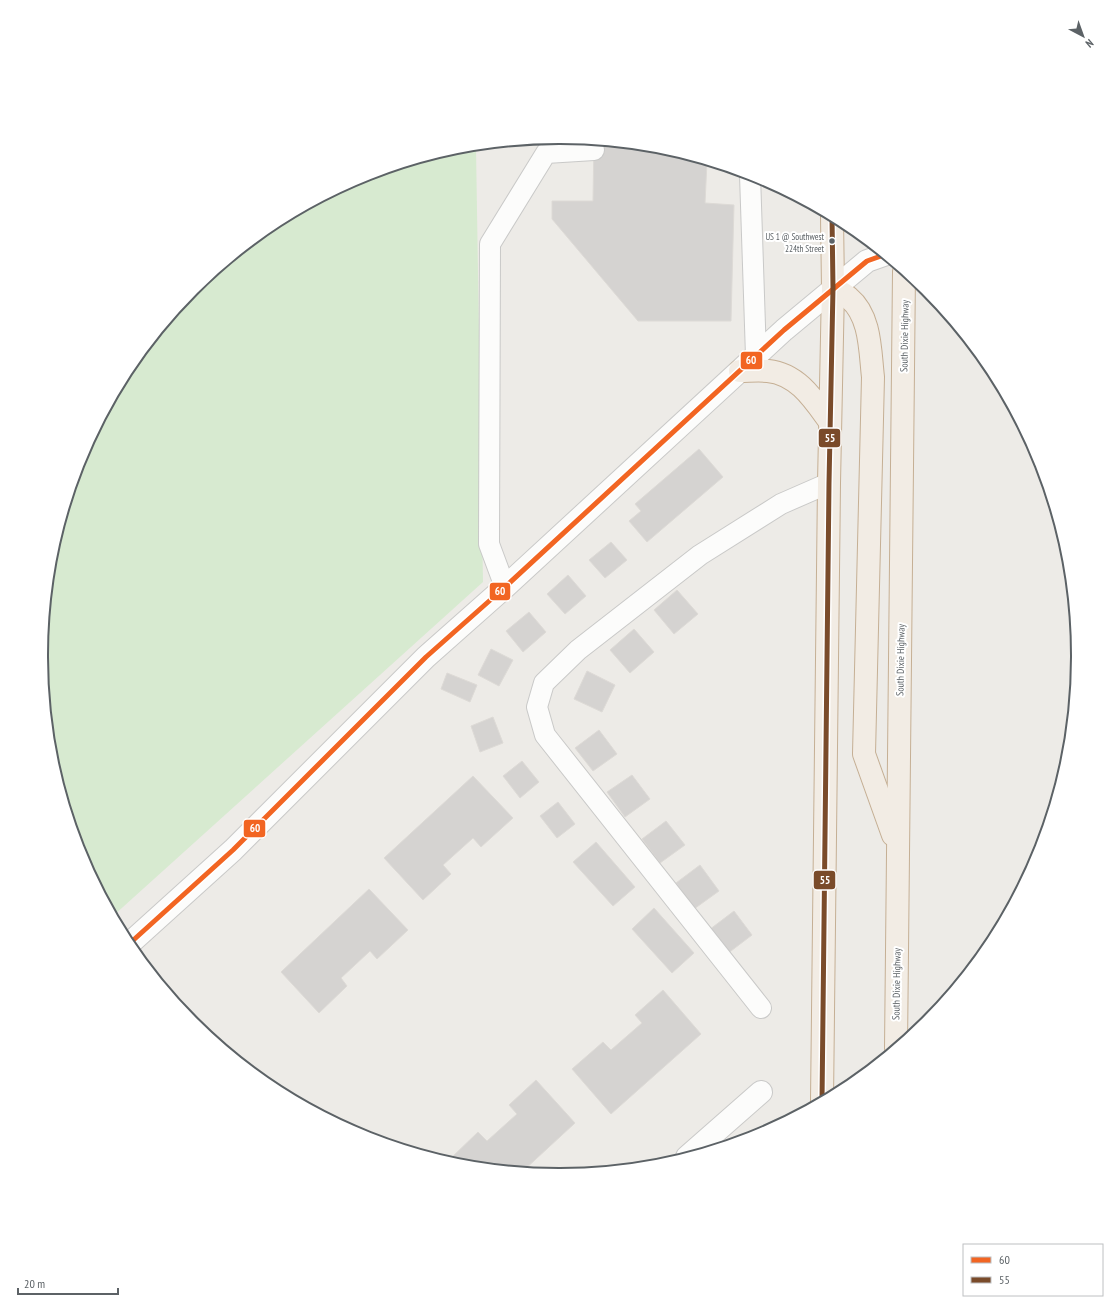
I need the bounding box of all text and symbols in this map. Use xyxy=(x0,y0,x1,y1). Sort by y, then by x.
north arrow xyxy=(1063,16,1103,56)
text: N xyxy=(1083,36,1096,51)
place label: US 1 @ Southwest 224th Street xyxy=(765,231,825,254)
marker: US 1 @ Southwest 224th Street xyxy=(827,236,837,246)
street label: South Dixie Highway xyxy=(897,300,912,372)
line badge: 60 xyxy=(740,351,763,370)
text: 60 xyxy=(746,353,756,367)
line badge: 55 xyxy=(818,428,841,448)
text: 55 xyxy=(825,431,835,445)
line badge: 60 xyxy=(489,582,511,601)
text: 60 xyxy=(495,584,505,598)
street label: South Dixie Highway xyxy=(893,624,908,696)
line badge: 60 xyxy=(243,819,266,838)
text: 60 xyxy=(250,821,260,835)
line badge: 55 xyxy=(813,870,836,890)
text: 55 xyxy=(820,873,830,887)
street label: South Dixie Highway xyxy=(889,948,904,1020)
legend xyxy=(963,1244,1103,1296)
text: 60 xyxy=(999,1252,1010,1267)
scale bar xyxy=(18,1270,118,1296)
text: 55 xyxy=(999,1272,1010,1287)
text: 20 m xyxy=(24,1276,45,1291)

